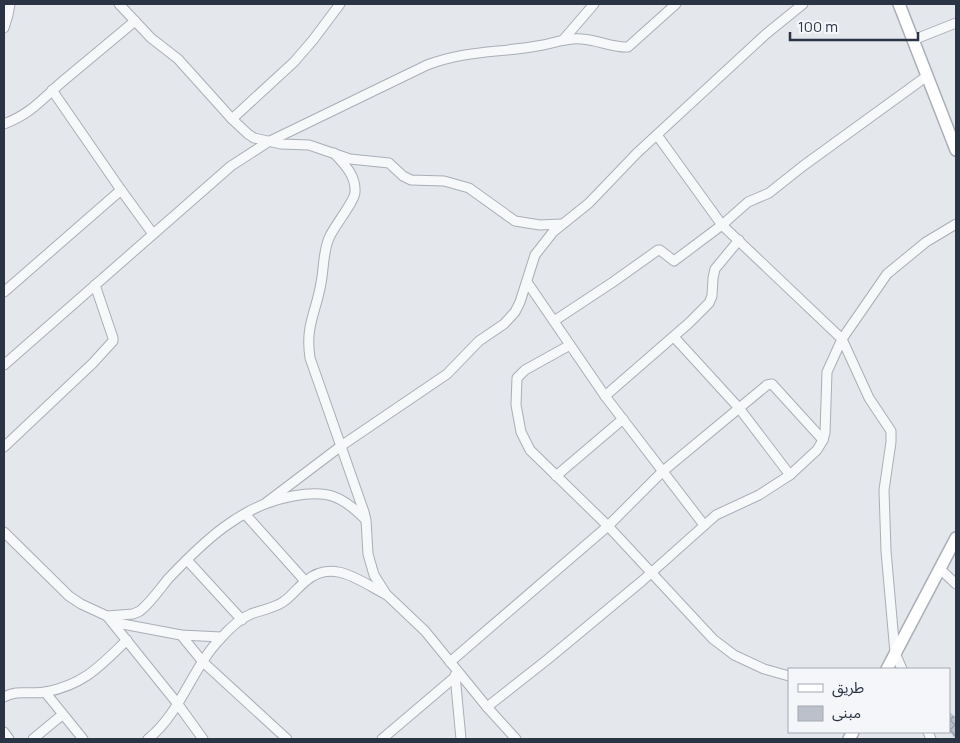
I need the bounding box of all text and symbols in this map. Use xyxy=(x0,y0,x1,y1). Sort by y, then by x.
scale bar xyxy=(790,10,918,42)
text: 100 m xyxy=(798,16,838,37)
legend xyxy=(788,668,950,733)
text: طريق xyxy=(832,677,864,698)
text: مبنى xyxy=(832,702,861,723)

